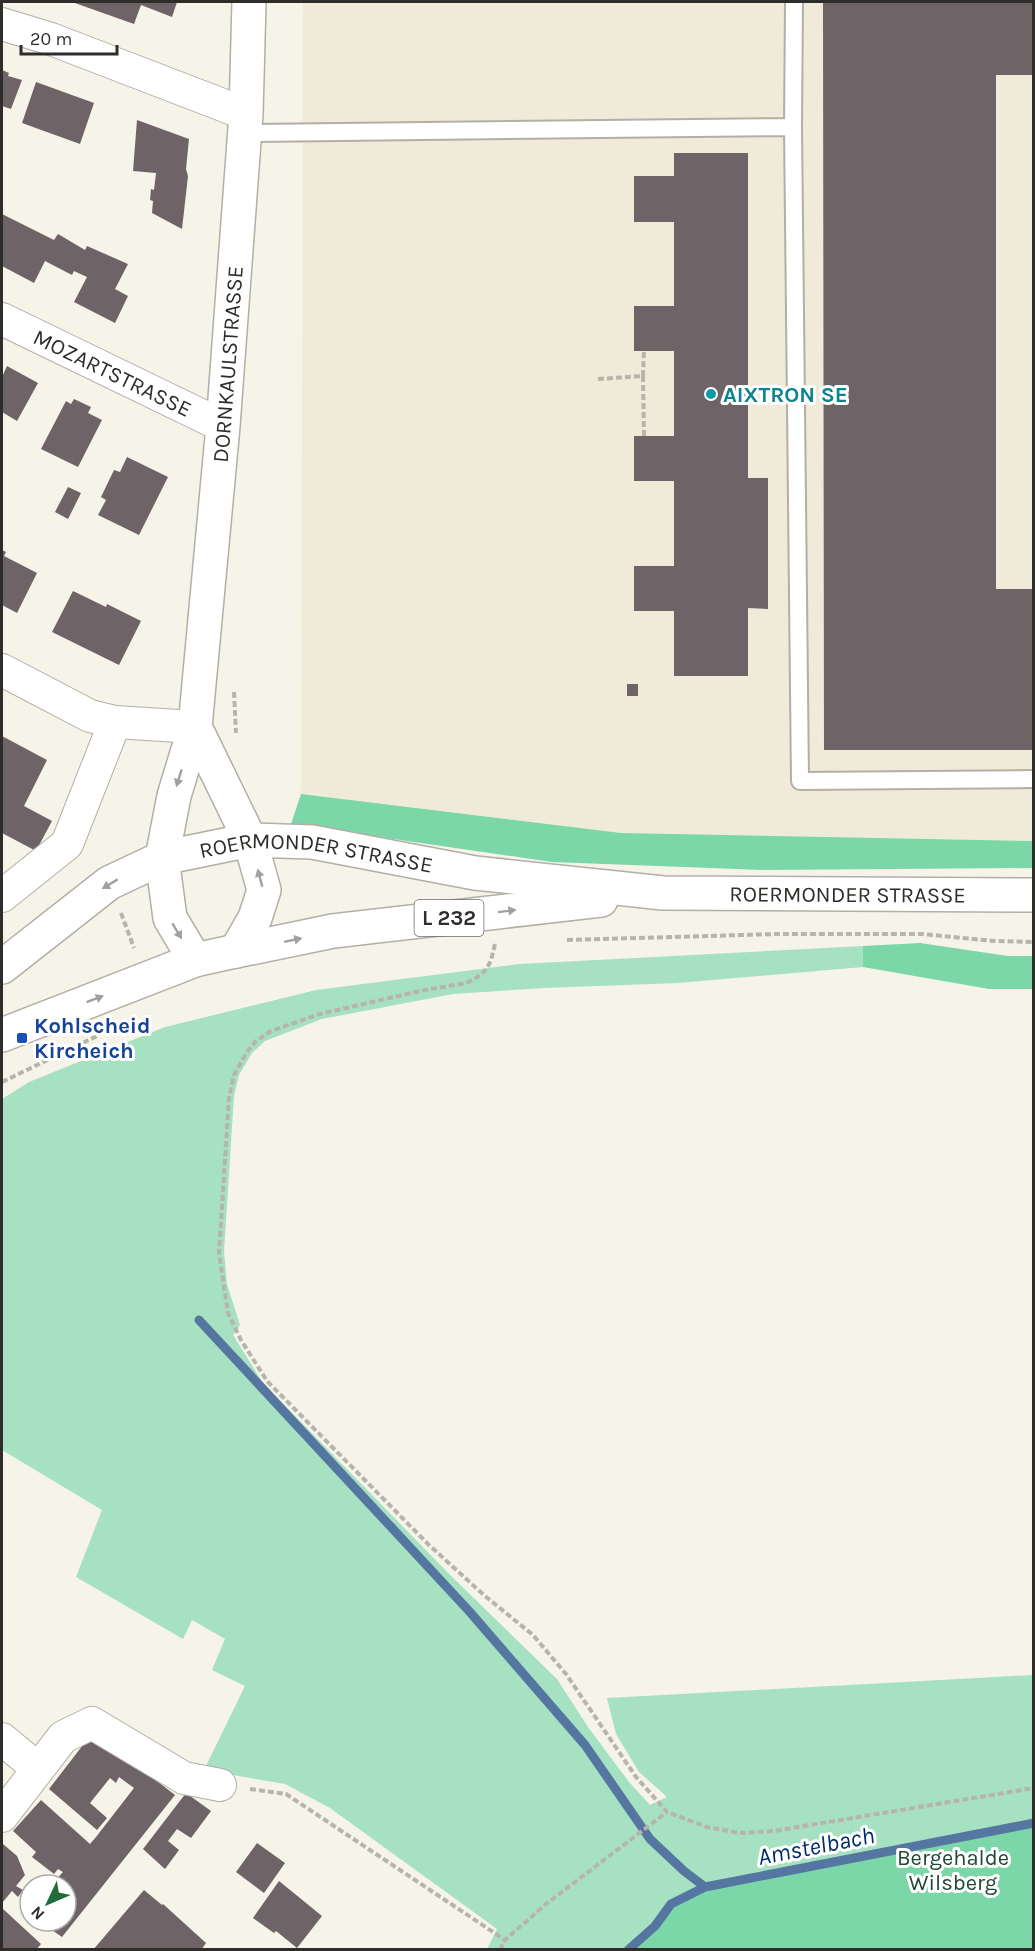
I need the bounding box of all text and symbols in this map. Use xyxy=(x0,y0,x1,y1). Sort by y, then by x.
scale bar xyxy=(21,18,117,56)
text: 20 m xyxy=(30,28,72,50)
street label: DORNKAULSTRASSE xyxy=(208,265,249,464)
street label: MOZARTSTRASSE xyxy=(29,324,196,423)
place label: AIXTRON SE xyxy=(723,382,848,408)
marker: AIXTRON SE xyxy=(704,387,718,401)
one-way arrow xyxy=(174,769,183,787)
street label: ROERMONDER STRASSE xyxy=(197,828,435,879)
one-way arrow xyxy=(255,869,265,887)
one-way arrow xyxy=(102,878,118,889)
street label: ROERMONDER STRASSE xyxy=(729,881,966,909)
road number: L 232 xyxy=(414,900,484,936)
one-way arrow xyxy=(498,906,517,916)
one-way arrow xyxy=(172,923,183,939)
one-way arrow xyxy=(284,935,303,944)
one-way arrow xyxy=(87,994,105,1004)
place label: Kohlscheid Kircheich xyxy=(34,1013,151,1064)
marker: Kohlscheid Kircheich xyxy=(15,1031,29,1045)
water label: Amstelbach xyxy=(755,1821,877,1871)
park label: Bergehalde Wilsberg xyxy=(897,1845,1009,1896)
north arrow xyxy=(18,1873,78,1933)
text: N xyxy=(27,1902,48,1924)

